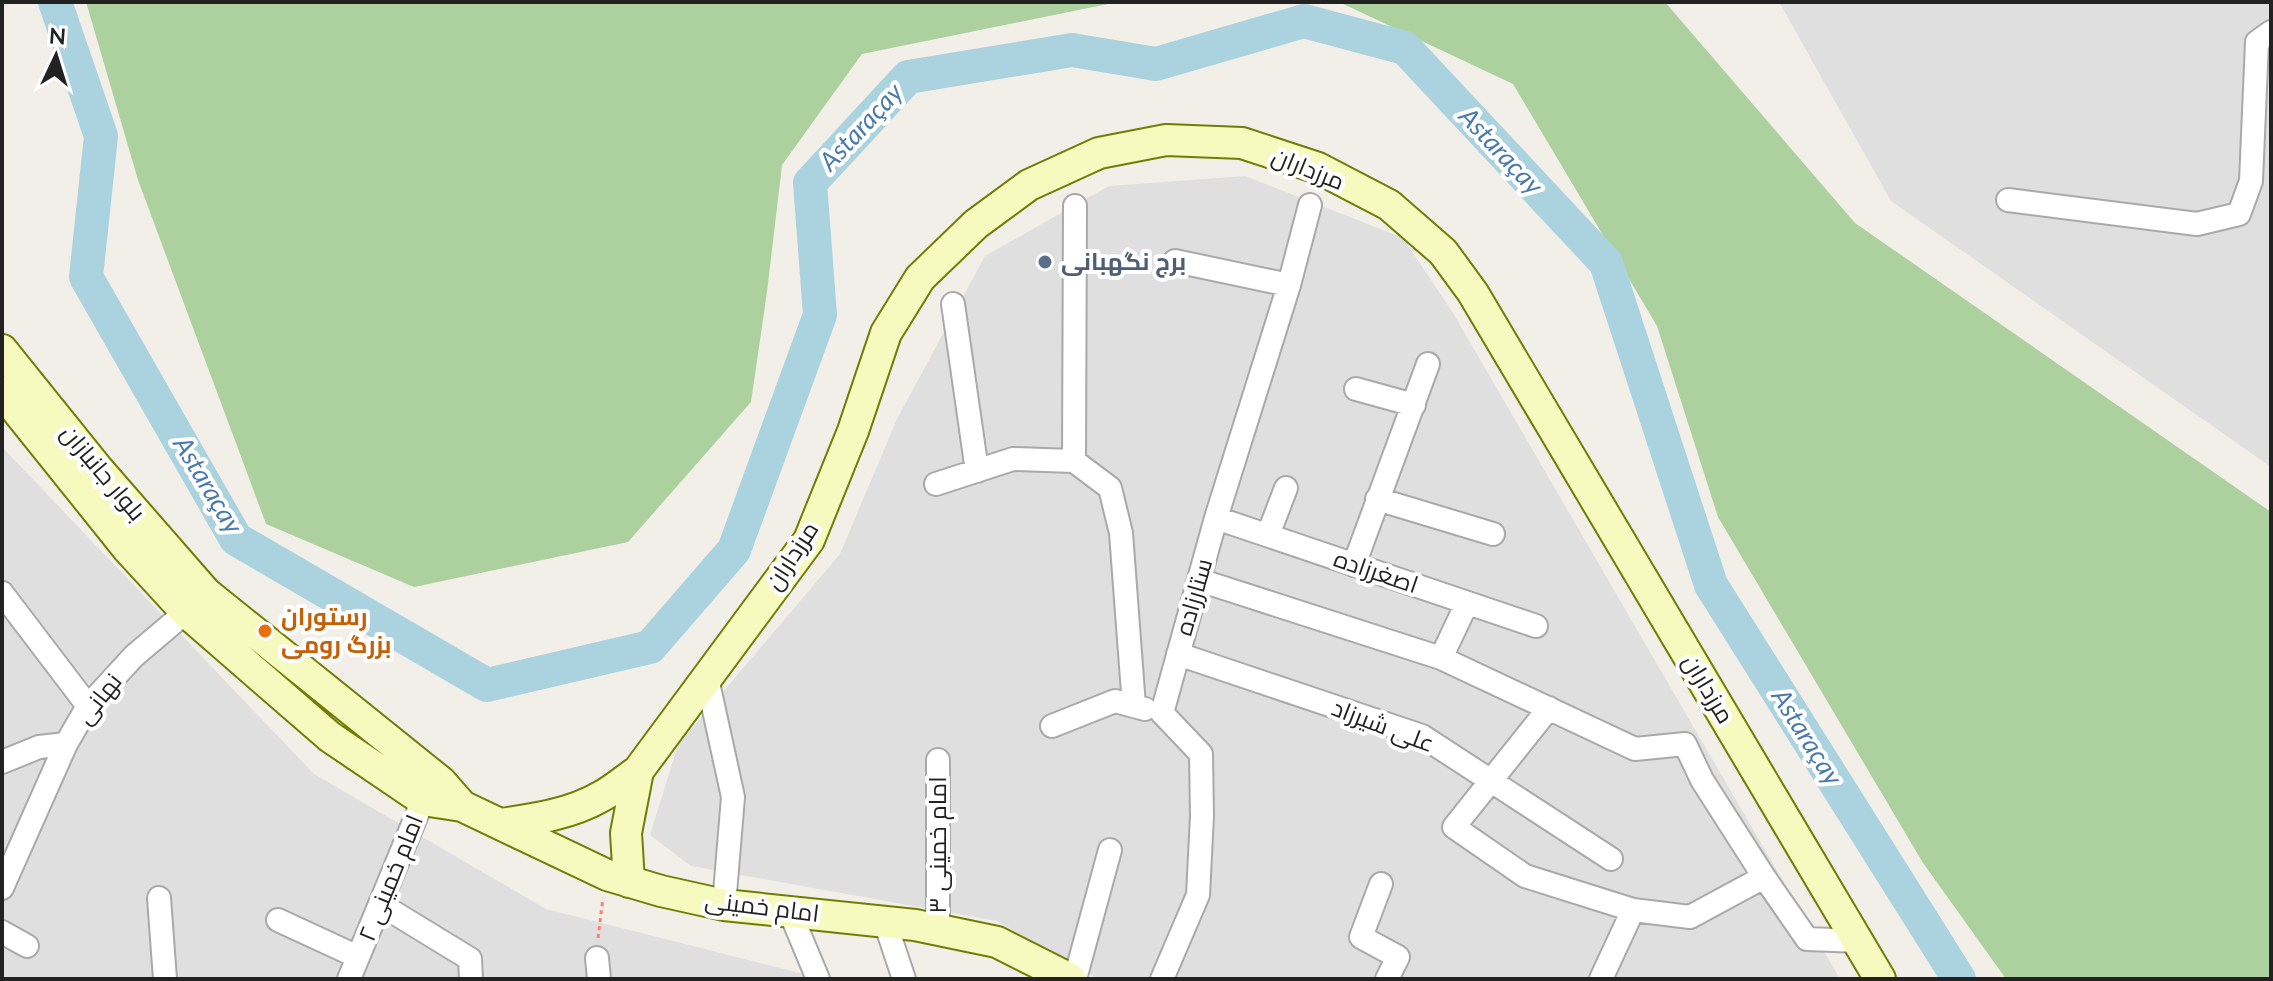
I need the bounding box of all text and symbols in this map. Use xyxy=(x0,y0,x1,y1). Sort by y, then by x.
north arrow xyxy=(16,16,96,96)
text: N xyxy=(48,21,67,50)
water label: Astaraçay xyxy=(811,76,909,177)
water label: Astaraçay xyxy=(1453,99,1551,201)
street label: مرزداران xyxy=(1268,140,1349,196)
place label: برج نگهبانی xyxy=(1061,246,1186,278)
marker: برج نگهبانی xyxy=(1036,253,1054,271)
street label: بلوار جانبازان xyxy=(55,418,153,527)
water label: Astaraçay xyxy=(167,429,251,539)
street label: مرزداران xyxy=(758,516,824,595)
street label: اصغرزاده xyxy=(1331,543,1422,598)
street label: ستارزاده xyxy=(1168,555,1217,638)
place label: رستوران بزرگ رومی xyxy=(281,601,392,659)
marker: رستوران بزرگ رومی xyxy=(256,622,274,640)
street label: مرزداران xyxy=(1676,648,1741,729)
street label: نهانی xyxy=(69,667,128,730)
water label: Astaraçay xyxy=(1765,681,1850,791)
street label: علی شیرزاد xyxy=(1328,692,1439,758)
street label: امام خمینی ۳ xyxy=(922,776,954,914)
street label: امام خمینی ۲ xyxy=(351,810,431,946)
street label: امام خمینی xyxy=(703,884,821,930)

